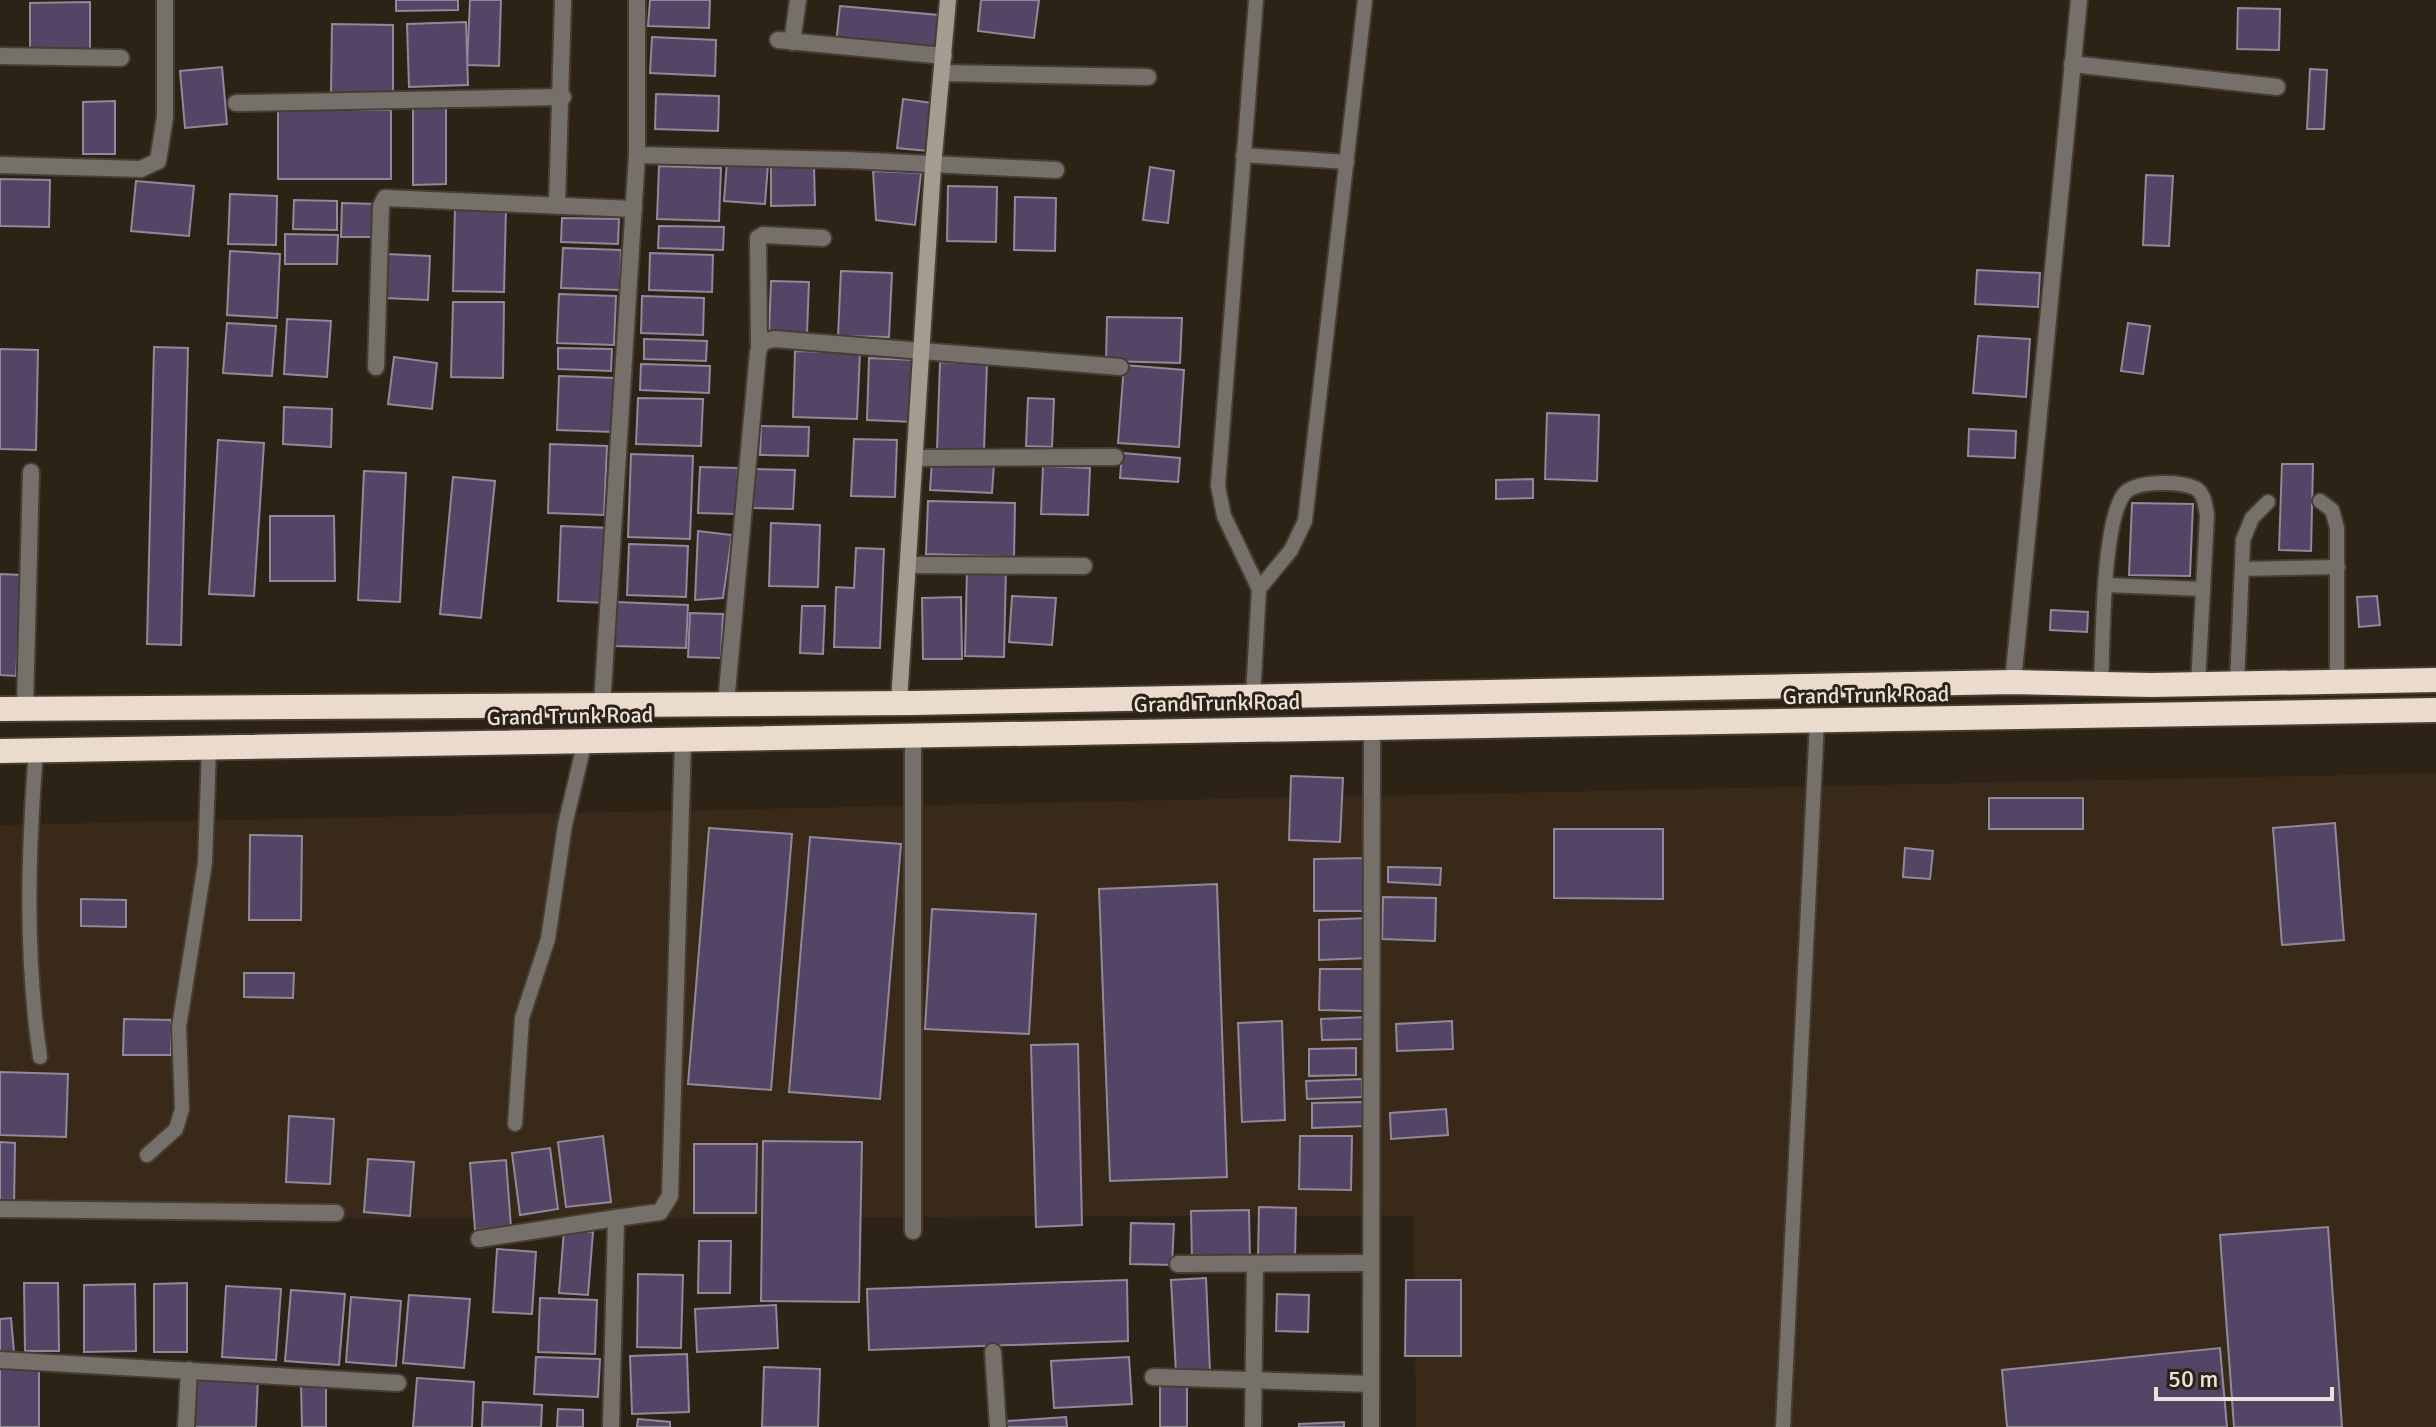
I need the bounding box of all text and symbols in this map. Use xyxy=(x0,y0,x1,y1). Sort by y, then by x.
street label: Grand Trunk Road xyxy=(1782,680,1950,710)
street label: Grand Trunk Road xyxy=(1133,688,1301,718)
street label: Grand Trunk Road xyxy=(486,701,654,731)
scale bar xyxy=(2156,1351,2332,1401)
text: 50 m xyxy=(2168,1364,2218,1394)

